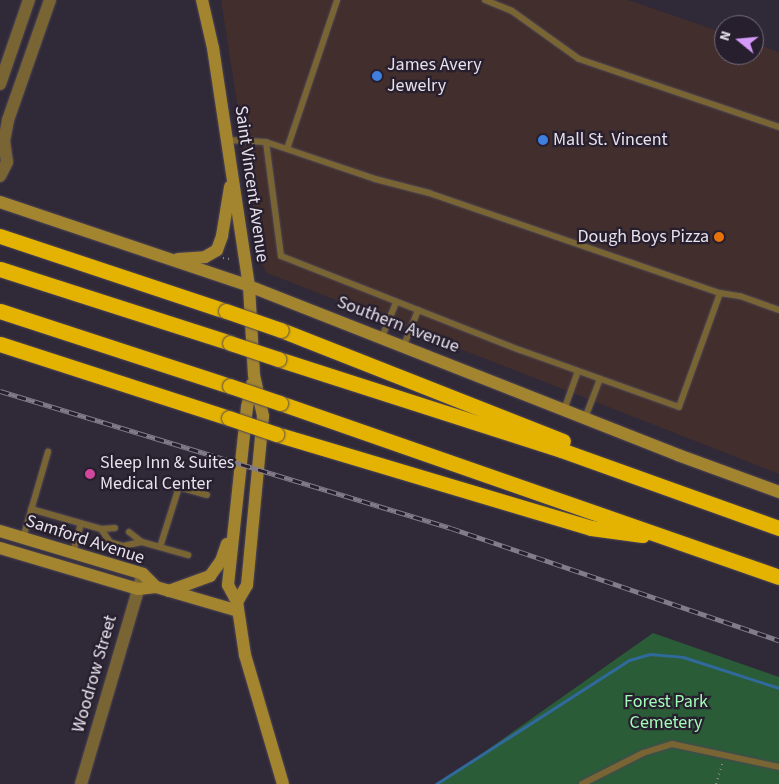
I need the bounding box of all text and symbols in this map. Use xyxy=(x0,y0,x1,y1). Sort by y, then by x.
north arrow xyxy=(714,15,764,65)
text: N xyxy=(715,29,737,43)
place label: James Avery Jewelry xyxy=(387,55,482,98)
marker: James Avery Jewelry xyxy=(371,70,383,82)
street label: Saint Vincent Avenue xyxy=(229,104,273,264)
place label: Mall St. Vincent xyxy=(553,129,668,151)
marker: Mall St. Vincent xyxy=(537,134,549,146)
place label: Dough Boys Pizza xyxy=(578,226,709,248)
marker: Dough Boys Pizza xyxy=(713,231,725,243)
street label: Southern Avenue xyxy=(334,292,462,358)
place label: Sleep Inn & Suites Medical Center xyxy=(100,453,234,496)
marker: Sleep Inn & Suites Medical Center xyxy=(84,468,96,480)
street label: Samford Avenue xyxy=(23,511,147,569)
street label: Woodrow Street xyxy=(68,613,122,735)
park label: Forest Park Cemetery xyxy=(624,692,708,734)

